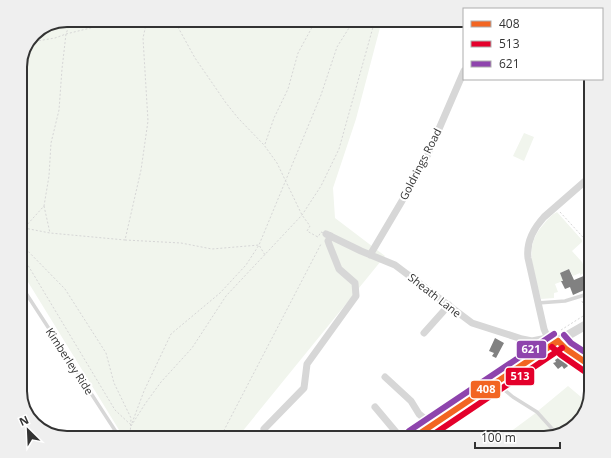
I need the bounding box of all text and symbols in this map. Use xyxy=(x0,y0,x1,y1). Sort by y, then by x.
legend xyxy=(463,8,603,80)
text: 408 xyxy=(499,15,520,32)
text: 513 xyxy=(499,35,520,52)
text: 621 xyxy=(499,55,520,72)
street label: Goldrings Road xyxy=(396,126,444,202)
street label: Sheath Lane xyxy=(405,270,465,320)
street label: Kimberley Ride xyxy=(43,325,97,397)
line badge: 621 xyxy=(516,340,547,359)
text: 621 xyxy=(522,341,540,356)
line badge: 513 xyxy=(505,367,535,386)
text: 513 xyxy=(511,368,529,383)
line badge: 408 xyxy=(470,380,501,399)
text: 408 xyxy=(477,381,495,396)
north arrow xyxy=(8,410,48,450)
text: N xyxy=(17,412,31,429)
scale bar xyxy=(475,424,560,450)
text: 100 m xyxy=(481,429,516,446)

